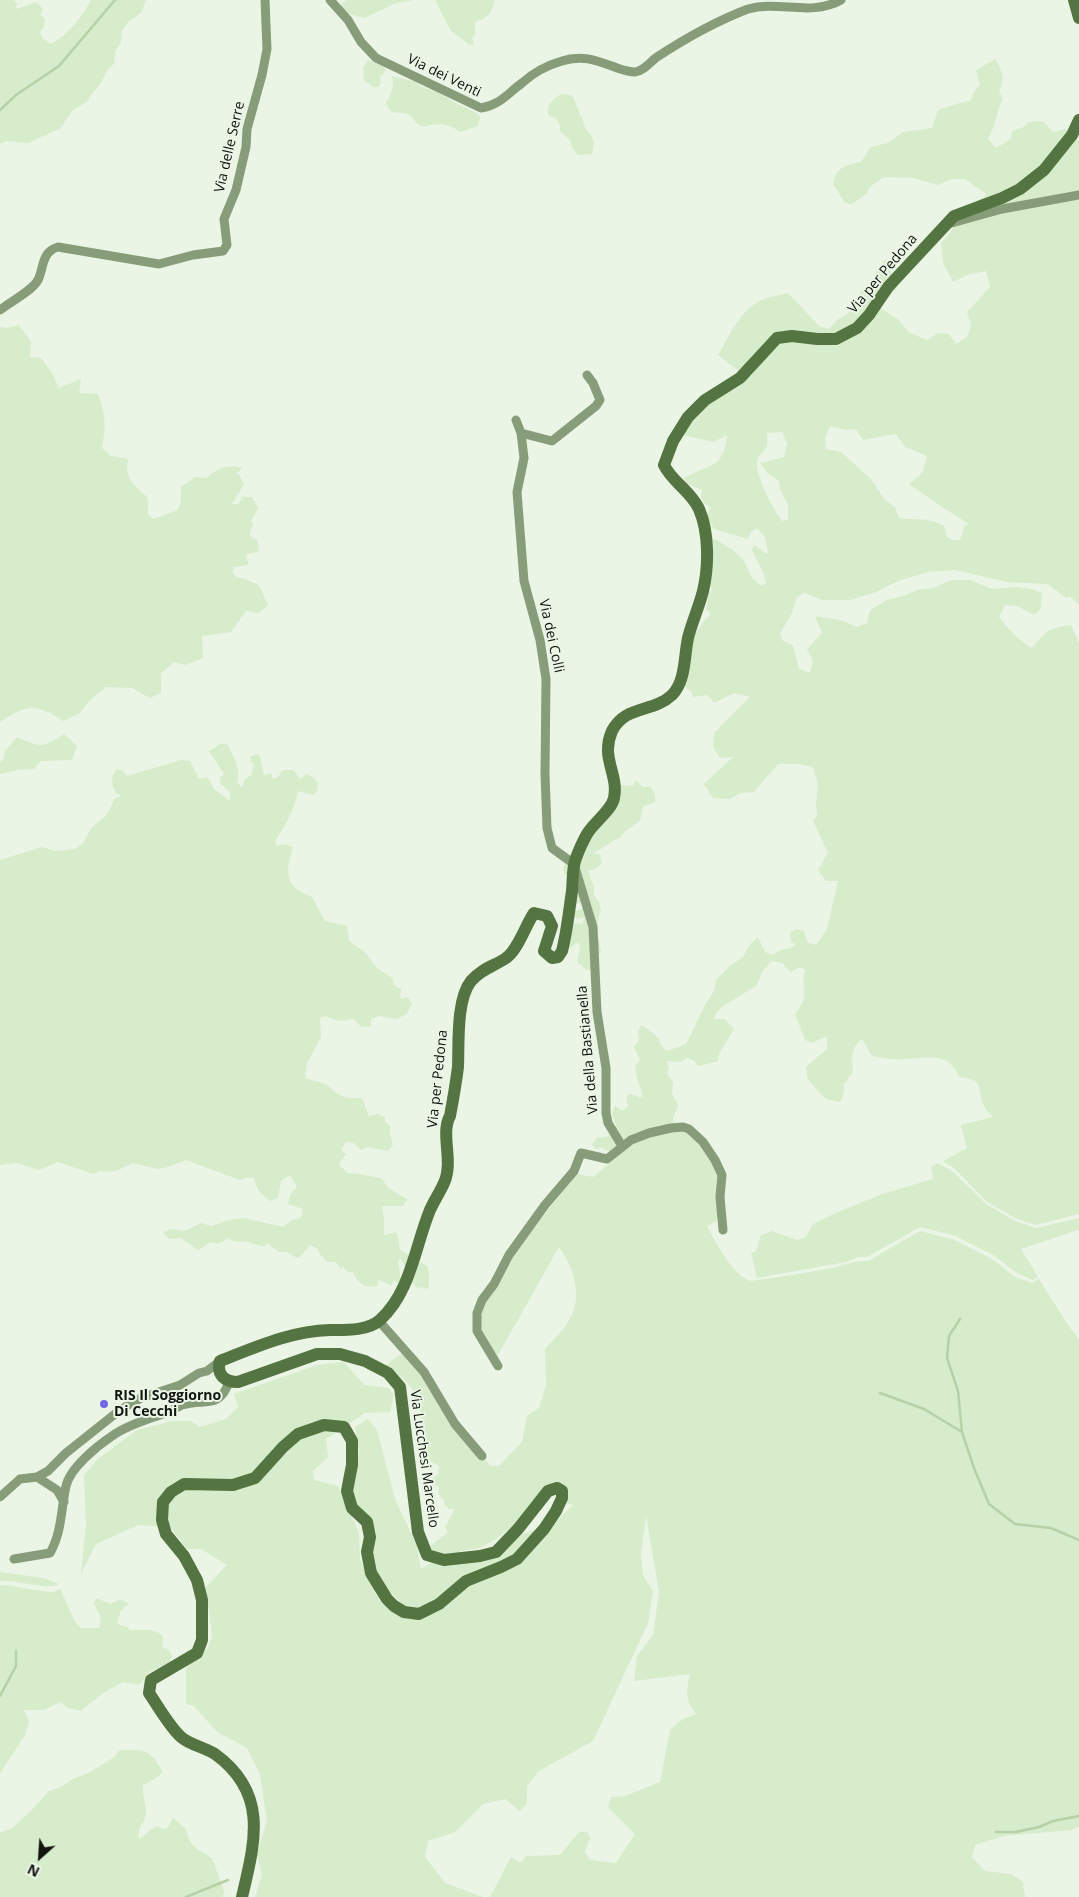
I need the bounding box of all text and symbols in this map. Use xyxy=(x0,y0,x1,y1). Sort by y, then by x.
street label: Via dei Venti xyxy=(404,51,484,101)
street label: Via delle Serre xyxy=(211,100,249,194)
street label: Via per Pedona xyxy=(845,231,921,317)
street label: Via dei Colli xyxy=(535,598,567,674)
street label: Via della Bastianella xyxy=(574,985,602,1115)
street label: Via per Pedona xyxy=(424,1029,452,1129)
place label: RIS Il Soggiorno Di Cecchi xyxy=(114,1388,221,1420)
street label: Via Lucchesi Marcello xyxy=(406,1389,442,1529)
marker: RIS Il Soggiorno Di Cecchi xyxy=(98,1398,110,1410)
north arrow xyxy=(15,1832,65,1882)
text: N xyxy=(24,1860,42,1882)

